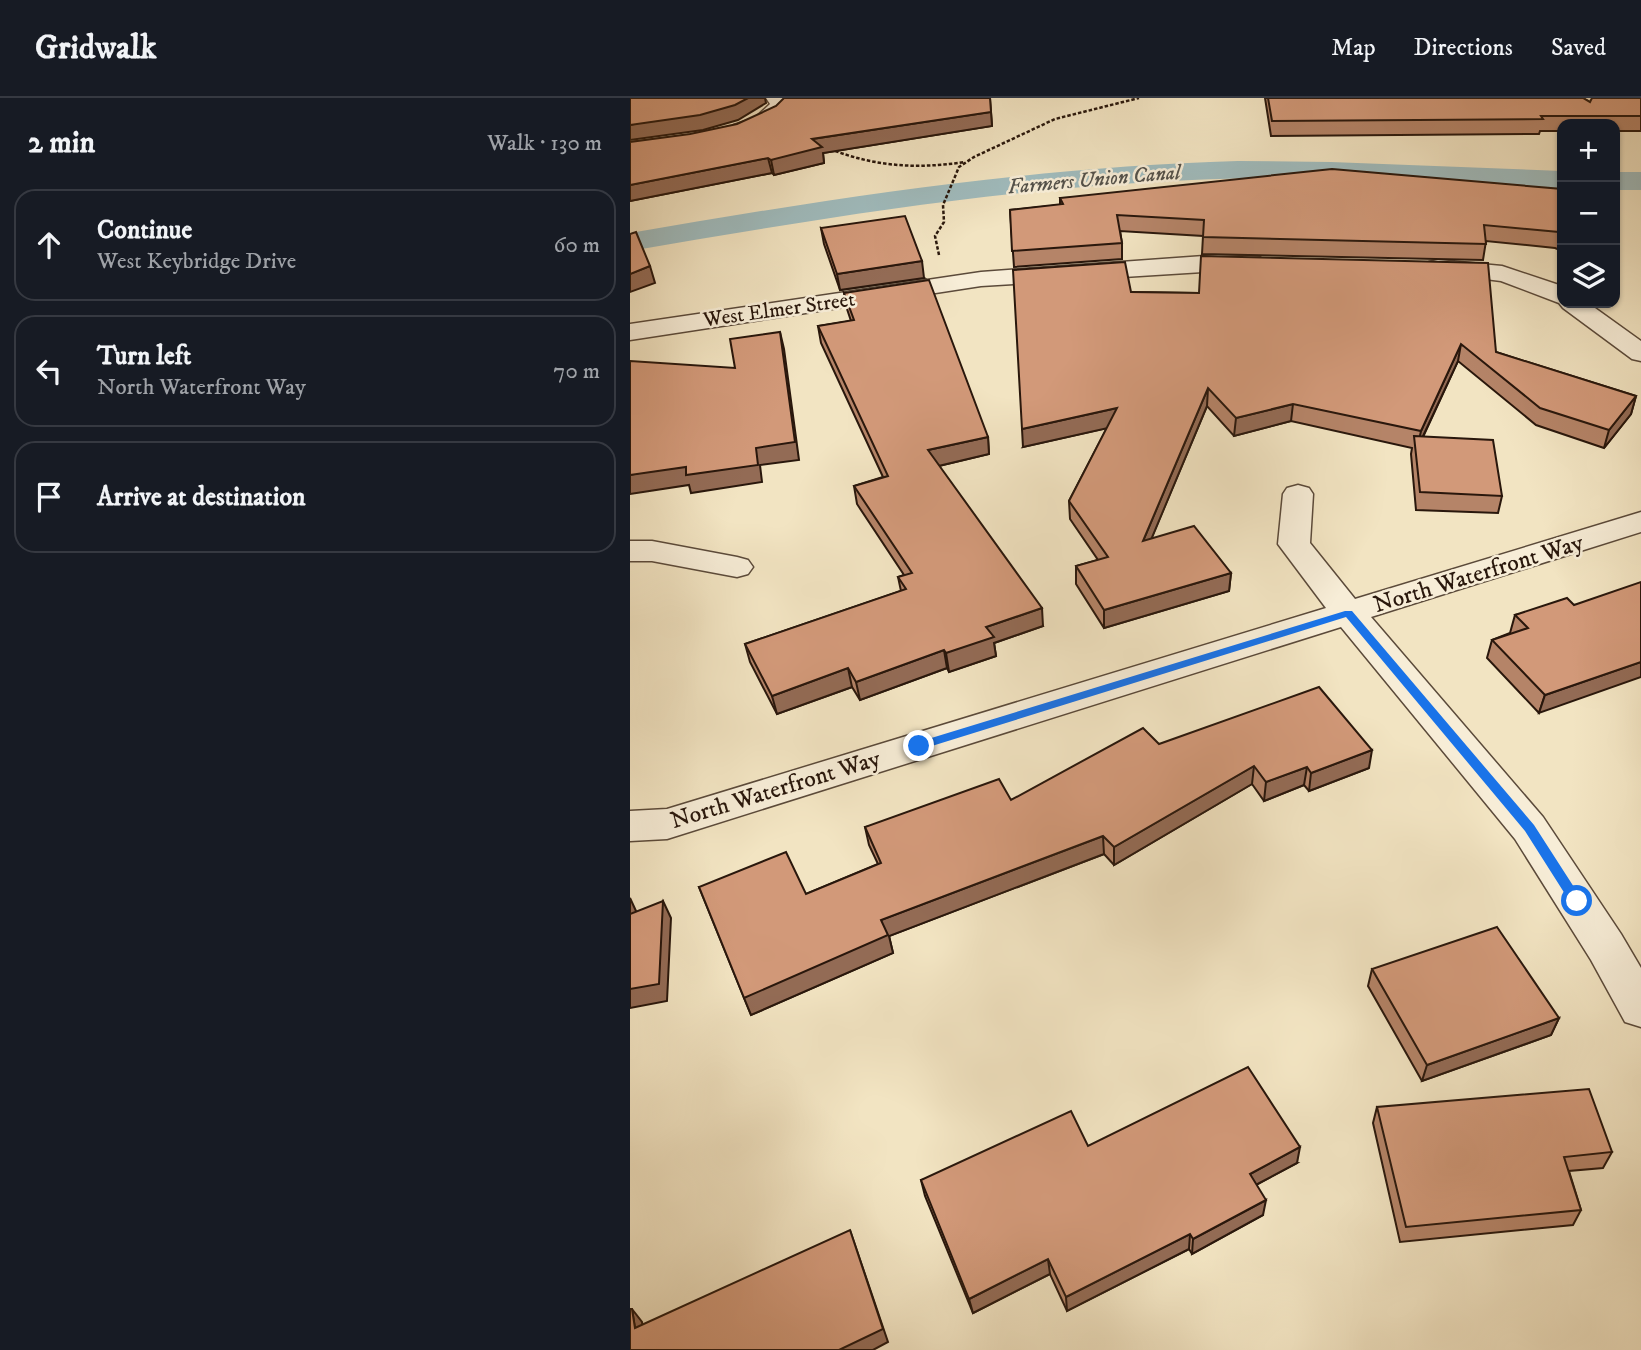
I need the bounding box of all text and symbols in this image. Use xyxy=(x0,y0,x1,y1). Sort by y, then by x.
text: Gridwalk xyxy=(35,28,157,69)
text: Map xyxy=(1331,33,1376,63)
text: Directions xyxy=(1414,33,1513,63)
text: Saved xyxy=(1551,33,1606,63)
map controls xyxy=(1557,119,1620,308)
button: + xyxy=(1557,119,1620,182)
text: 2 min xyxy=(28,125,95,162)
text: Walk · 130 m xyxy=(487,129,602,158)
water label: Farmers Union Canal xyxy=(1007,159,1184,200)
button: − xyxy=(1557,182,1620,245)
text: Continue xyxy=(97,214,192,247)
icon: ahead xyxy=(30,226,68,264)
text: 60 m xyxy=(553,231,600,260)
button: layers xyxy=(1557,245,1620,308)
text: West Keybridge Drive xyxy=(97,247,296,276)
street label: West Elmer Street xyxy=(701,286,857,334)
text: Turn left xyxy=(97,340,191,373)
icon: left xyxy=(30,352,68,390)
text: 70 m xyxy=(553,357,600,386)
text: North Waterfront Way xyxy=(97,373,306,402)
icon: arrive xyxy=(30,478,68,516)
text: Arrive at destination xyxy=(97,481,306,514)
street label: North Waterfront Way xyxy=(1370,528,1587,620)
route end xyxy=(903,730,934,761)
street label: North Waterfront Way xyxy=(667,744,884,836)
route start xyxy=(1561,885,1592,916)

